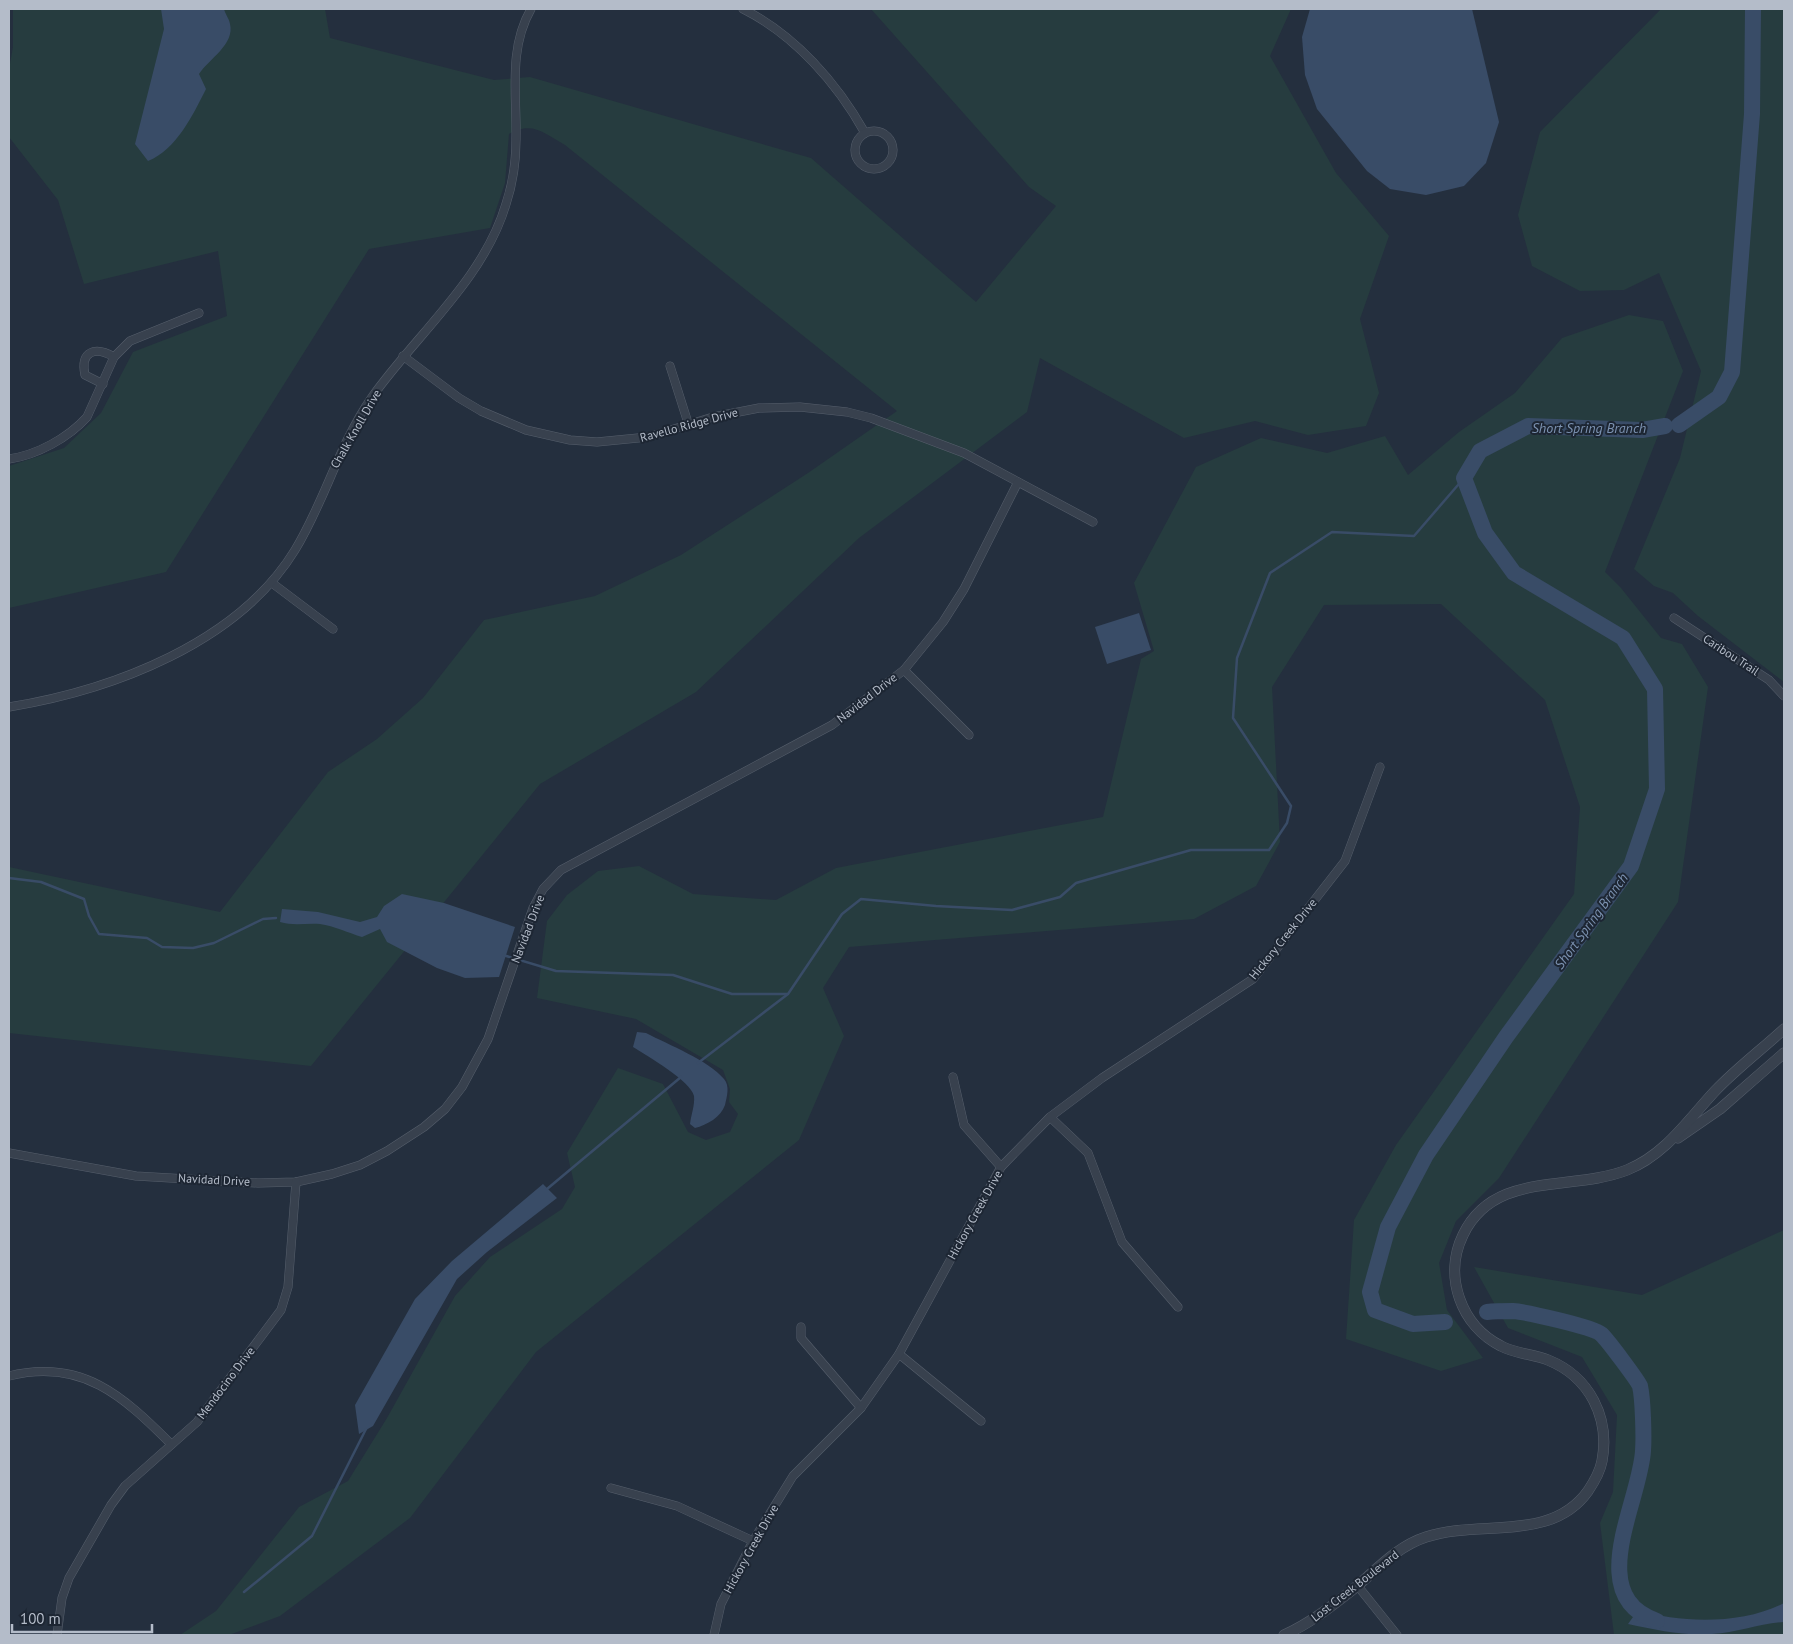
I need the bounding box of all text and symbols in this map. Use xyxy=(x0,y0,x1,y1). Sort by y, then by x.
street label: Chalk Knoll Drive xyxy=(327,387,384,471)
street label: Ravello Ridge Drive xyxy=(638,404,740,445)
water label: Short Spring Branch xyxy=(1532,419,1646,437)
street label: Caribou Trail xyxy=(1700,631,1763,679)
street label: Navidad Drive xyxy=(834,670,900,726)
water label: Short Spring Branch xyxy=(1550,869,1632,973)
street label: Navidad Drive xyxy=(508,893,547,965)
street label: Hickory Creek Drive xyxy=(1245,895,1320,982)
street label: Hickory Creek Drive xyxy=(944,1168,1005,1262)
street label: Navidad Drive xyxy=(178,1170,250,1189)
street label: Mendocino Drive xyxy=(194,1344,258,1422)
street label: Hickory Creek Drive xyxy=(720,1502,781,1596)
street label: Lost Creek Boulevard xyxy=(1308,1547,1402,1625)
scale bar xyxy=(12,1602,152,1634)
text: 100 m xyxy=(20,1609,61,1628)

